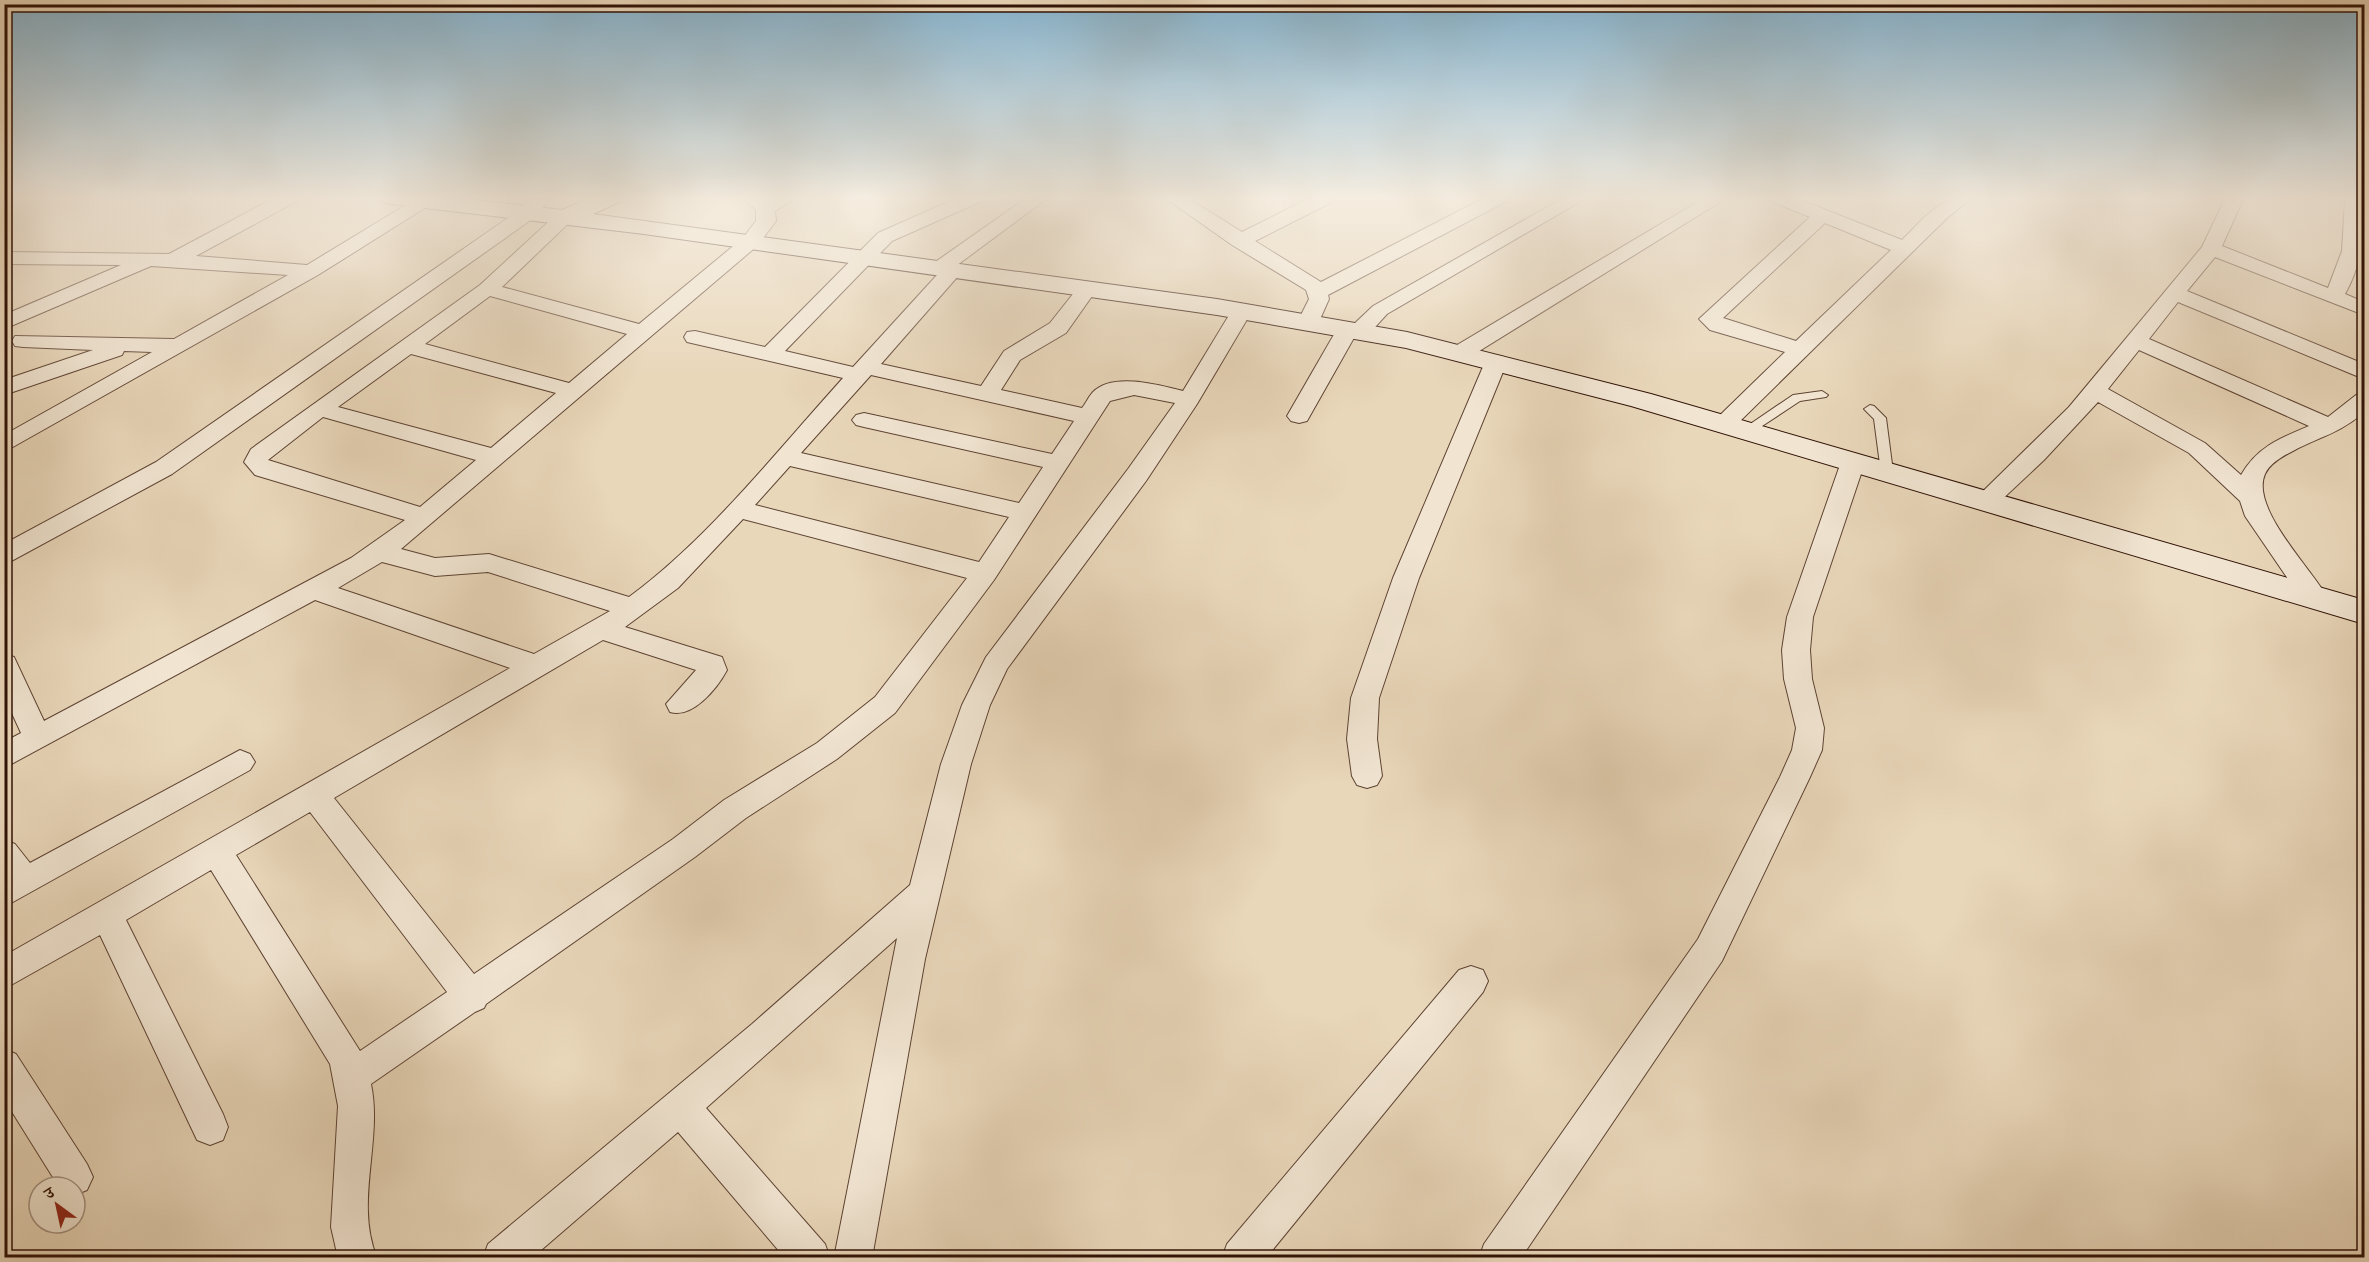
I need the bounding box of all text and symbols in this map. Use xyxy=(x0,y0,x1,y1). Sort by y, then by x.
north arrow xyxy=(27,1175,87,1235)
text: उ xyxy=(40,1182,60,1204)

